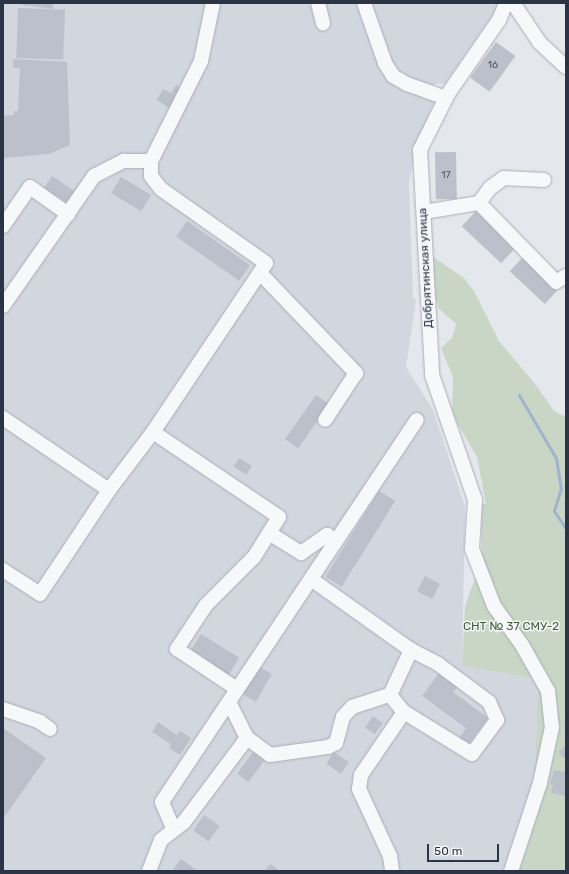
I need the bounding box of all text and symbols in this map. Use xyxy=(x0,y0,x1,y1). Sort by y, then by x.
house number: 16 xyxy=(488,60,498,72)
house number: 17 xyxy=(441,170,451,182)
street label: Добрятинская улица xyxy=(416,207,436,329)
park label: СНТ № 37 СМУ-2 xyxy=(463,620,559,634)
scale bar xyxy=(429,836,501,862)
text: 50 m xyxy=(434,844,462,858)

